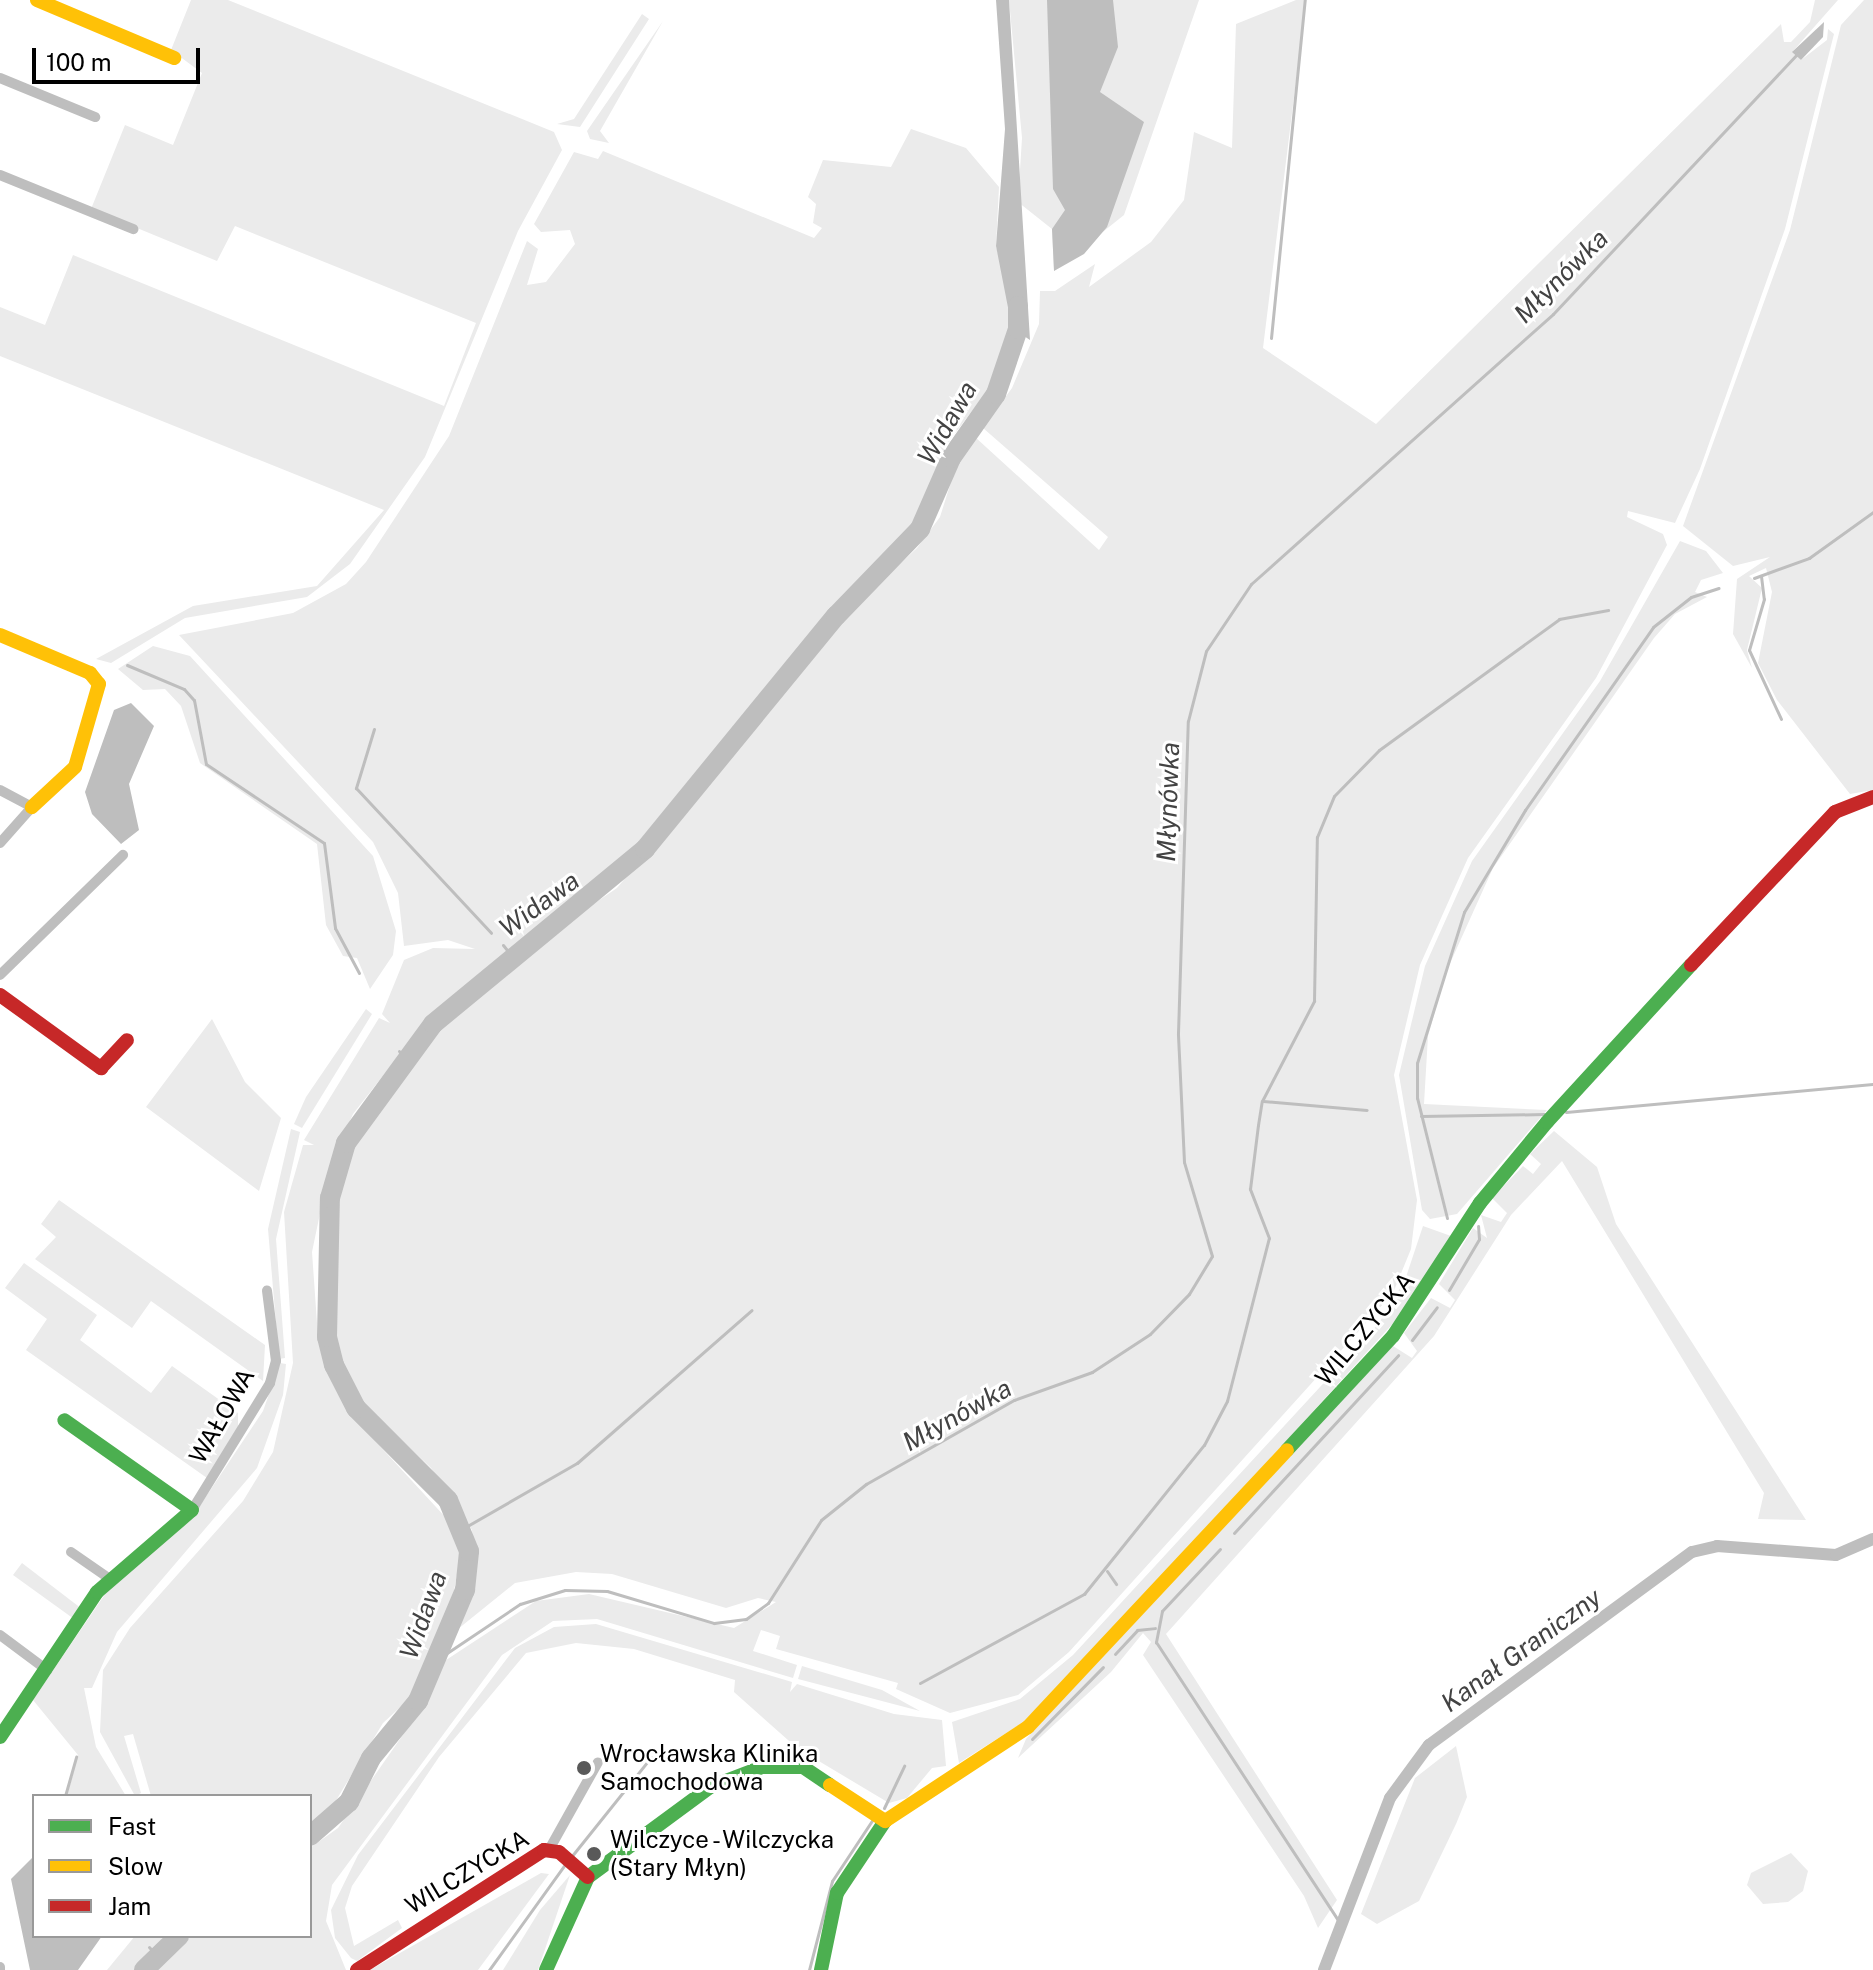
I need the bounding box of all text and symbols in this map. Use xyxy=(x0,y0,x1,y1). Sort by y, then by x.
scale bar xyxy=(36,32,204,82)
text: 100 m xyxy=(46,48,112,76)
water label: Młynówka xyxy=(1508,223,1614,329)
water label: Widawa xyxy=(911,376,983,470)
water label: Młynówka xyxy=(1150,742,1186,862)
water label: Widawa xyxy=(493,865,585,943)
street label: WILCZYCKA xyxy=(1309,1266,1421,1392)
street label: WAŁOWA xyxy=(183,1363,261,1469)
water label: Młynówka xyxy=(897,1372,1017,1458)
water label: Widawa xyxy=(393,1567,453,1663)
water label: Kanał Graniczny xyxy=(1435,1582,1607,1718)
place label: Wrocławska Klinika Samochodowa xyxy=(600,1740,818,1796)
marker: Wrocławska Klinika Samochodowa xyxy=(575,1759,593,1777)
legend xyxy=(32,1794,312,1938)
text: Fast xyxy=(108,1812,156,1840)
street label: WILCZYCKA xyxy=(400,1824,534,1920)
place label: Wilczyce - Wilczycka (Stary Młyn) xyxy=(610,1826,841,1882)
marker: Wilczyce - Wilczycka (Stary Młyn) xyxy=(585,1845,603,1863)
text: Slow xyxy=(108,1852,163,1880)
text: Jam xyxy=(108,1892,151,1920)

